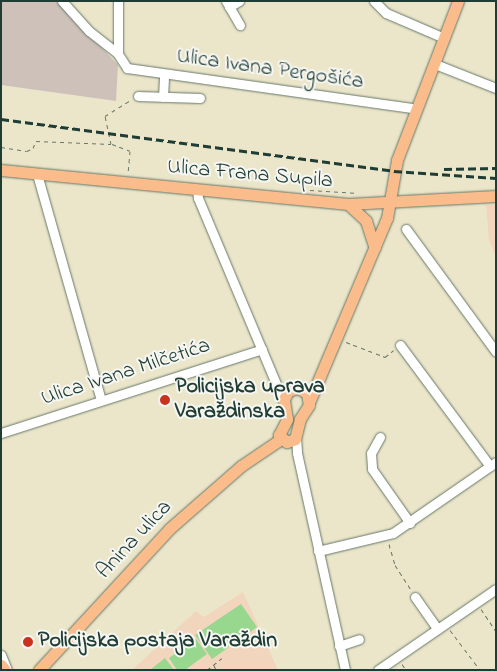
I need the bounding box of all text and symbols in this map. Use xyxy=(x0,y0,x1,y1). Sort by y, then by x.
street label: Ulica Ivana Pergošića xyxy=(175,44,365,96)
street label: Ulica Frana Supila xyxy=(166,155,334,195)
street label: Ulica Ivana Milčetića xyxy=(38,333,214,413)
place label: Policijska uprava Varaždinska xyxy=(175,374,325,426)
marker: Policijska uprava Varaždinska xyxy=(159,394,171,406)
street label: Anina ulica xyxy=(92,495,178,585)
place label: Policijska postaja Varaždin xyxy=(38,629,277,655)
marker: Policijska postaja Varaždin xyxy=(22,636,34,648)

